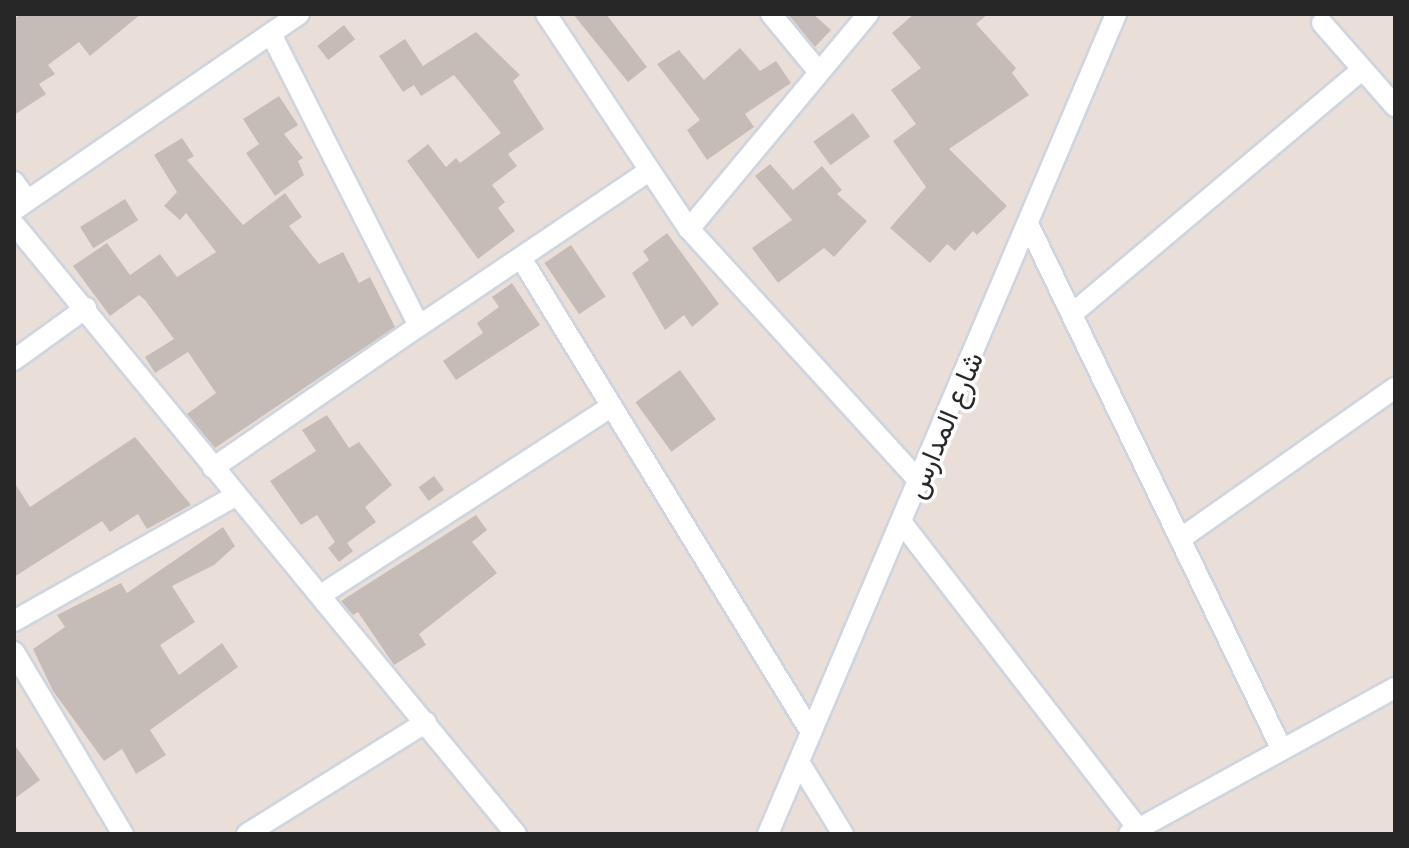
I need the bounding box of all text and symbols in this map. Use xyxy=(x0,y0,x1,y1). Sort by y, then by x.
street label: شارع المدارس xyxy=(898,347,990,503)

